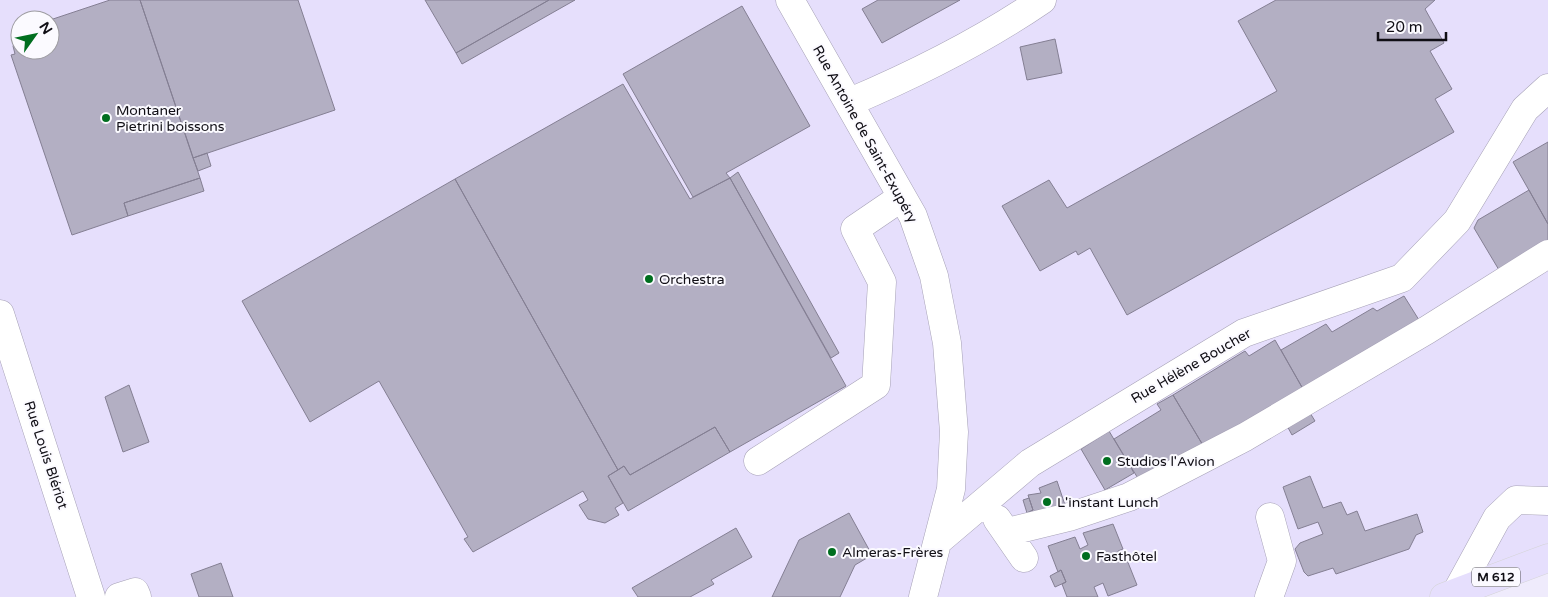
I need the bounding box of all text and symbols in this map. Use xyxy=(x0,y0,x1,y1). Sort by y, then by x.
north arrow xyxy=(10,10,60,60)
scale bar xyxy=(1378,10,1446,42)
text: 20 m xyxy=(1386,18,1423,36)
text: N xyxy=(35,19,56,38)
street label: Rue Antoine de Saint-Exupéry xyxy=(809,42,921,226)
place label: Montaner Pietrini boissons xyxy=(116,102,225,135)
marker: Montaner Pietrini boissons xyxy=(100,112,112,124)
place label: Orchestra xyxy=(659,271,725,288)
marker: Orchestra xyxy=(643,273,655,285)
street label: Rue Hélène Boucher xyxy=(1128,324,1255,407)
street label: Rue Louis Blériot xyxy=(21,399,72,512)
place label: Studios l'Avion xyxy=(1117,453,1215,470)
marker: Studios l'Avion xyxy=(1101,455,1113,467)
place label: L'instant Lunch xyxy=(1057,494,1159,511)
marker: L'instant Lunch xyxy=(1041,496,1053,508)
place label: Almeras-Frères xyxy=(842,544,944,561)
marker: Almeras-Frères xyxy=(826,546,838,558)
place label: Fasthôtel xyxy=(1096,548,1157,565)
marker: Fasthôtel xyxy=(1080,550,1092,562)
road number: M 612 xyxy=(1472,568,1520,586)

